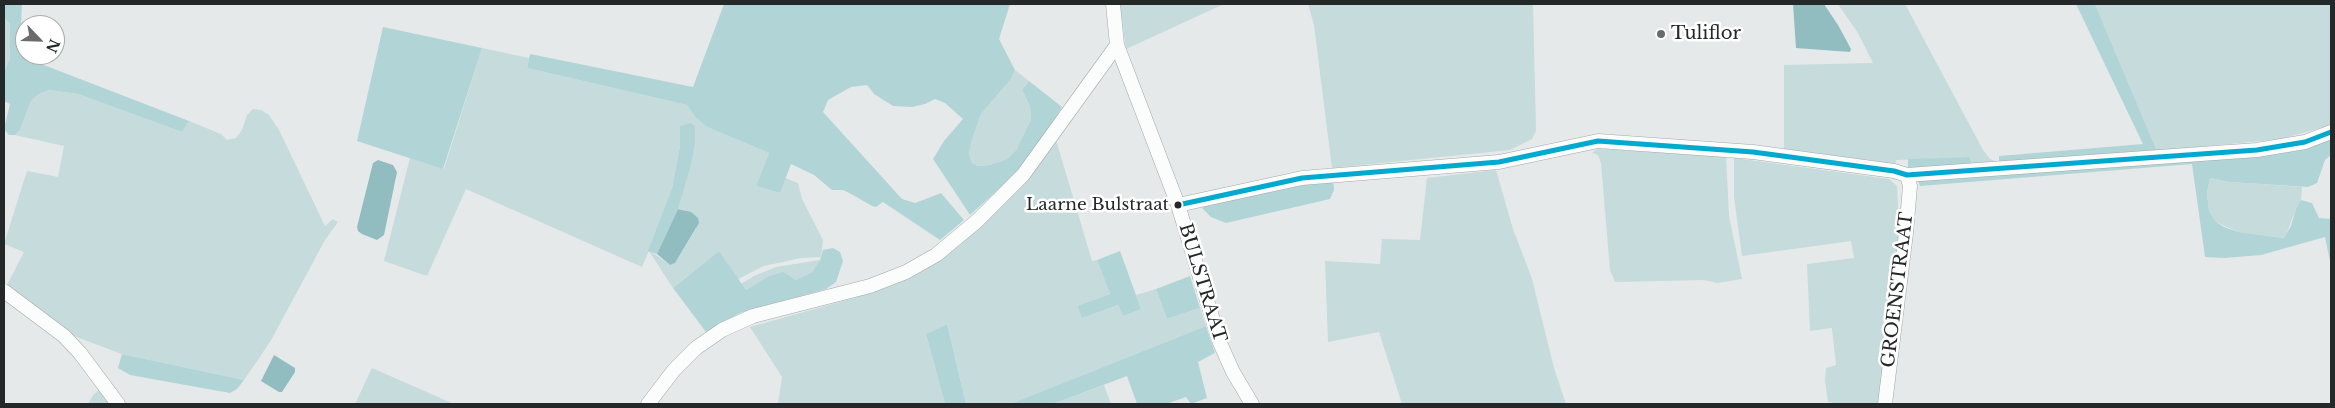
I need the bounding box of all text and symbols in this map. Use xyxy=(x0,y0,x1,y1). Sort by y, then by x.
north arrow xyxy=(15,15,65,65)
place label: Tuliflor xyxy=(1671,23,1741,45)
marker: Tuliflor xyxy=(1655,28,1667,40)
text: N xyxy=(42,36,64,55)
place label: Laarne Bulstraat xyxy=(1026,195,1169,215)
marker: Laarne Bulstraat xyxy=(1173,200,1183,210)
street label: GROENSTRAAT xyxy=(1878,211,1918,369)
street label: BULSTRAAT xyxy=(1174,221,1230,345)

